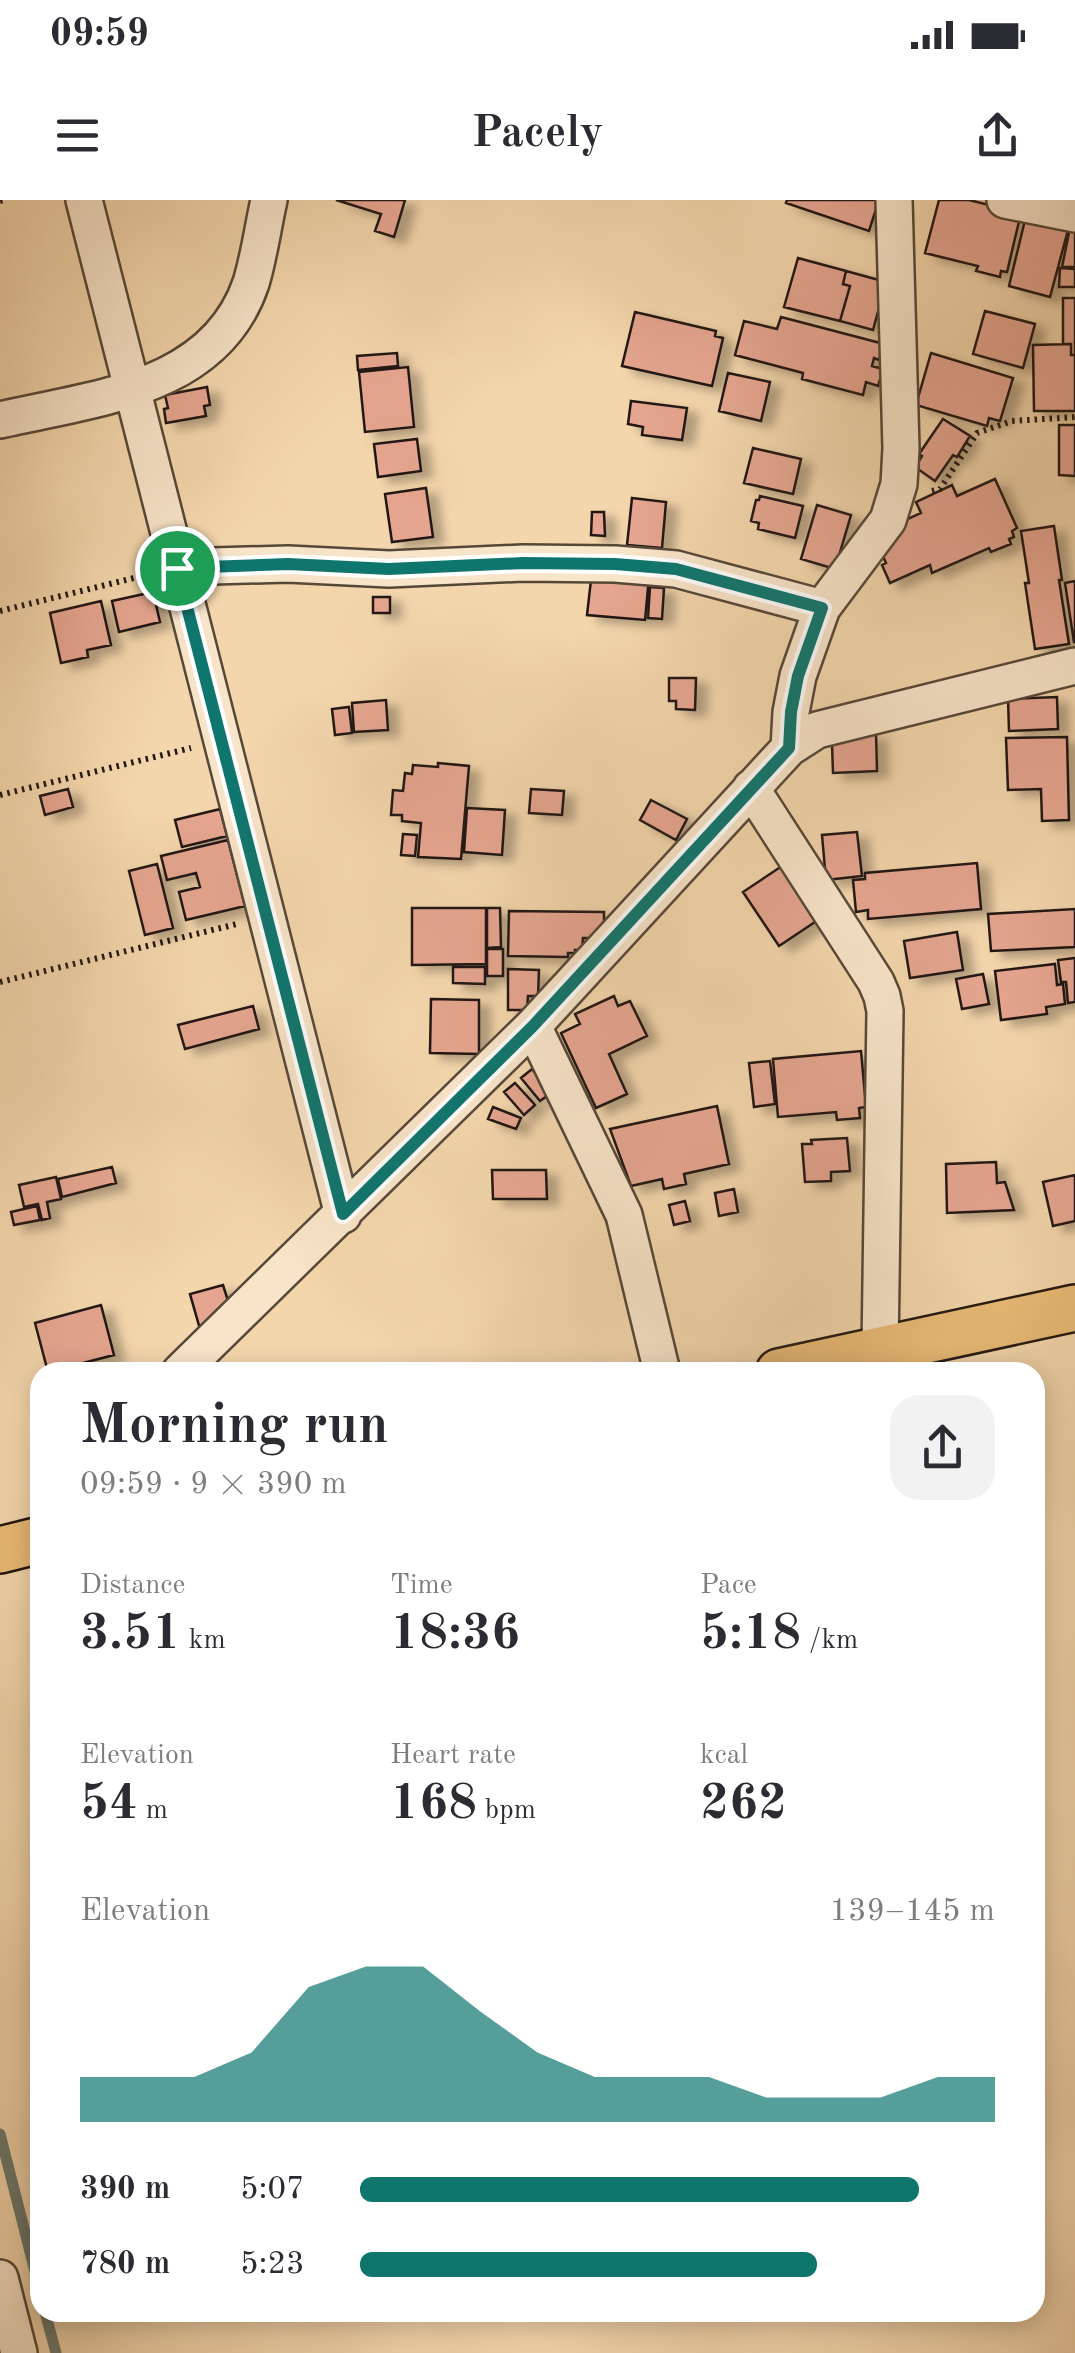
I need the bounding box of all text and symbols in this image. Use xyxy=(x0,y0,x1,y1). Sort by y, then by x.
text: 09:59 xyxy=(50,16,149,54)
icon: menu xyxy=(50,108,105,163)
icon: share xyxy=(970,108,1025,163)
text: Pacely xyxy=(471,112,604,157)
pin xyxy=(135,526,220,611)
icon: arrive xyxy=(150,541,205,596)
button: share xyxy=(890,1395,995,1500)
text: Morning run xyxy=(80,1400,389,1455)
text: 09:59 · 9 × 390 m xyxy=(80,1469,347,1501)
text: Distance xyxy=(80,1572,185,1600)
text: Time xyxy=(390,1572,453,1600)
text: Pace xyxy=(700,1572,757,1600)
text: 3.51 xyxy=(80,1610,181,1660)
text: 18:36 xyxy=(390,1610,520,1660)
text: 5:18 xyxy=(700,1610,801,1660)
text: km xyxy=(181,1627,226,1655)
text: /km xyxy=(801,1627,858,1655)
text: Elevation xyxy=(80,1742,194,1770)
text: Heart rate xyxy=(390,1742,516,1770)
text: kcal xyxy=(700,1742,748,1770)
text: 54 xyxy=(80,1780,138,1830)
text: 168 xyxy=(390,1780,477,1830)
text: 262 xyxy=(700,1780,787,1830)
text: m xyxy=(138,1797,168,1825)
text: bpm xyxy=(477,1797,536,1825)
text: Elevation xyxy=(80,1896,210,1928)
text: 139–145 m xyxy=(829,1896,995,1928)
text: 390 m xyxy=(80,2174,170,2206)
text: 5:07 xyxy=(240,2174,305,2206)
text: 780 m xyxy=(80,2249,170,2281)
text: 5:23 xyxy=(240,2249,305,2281)

